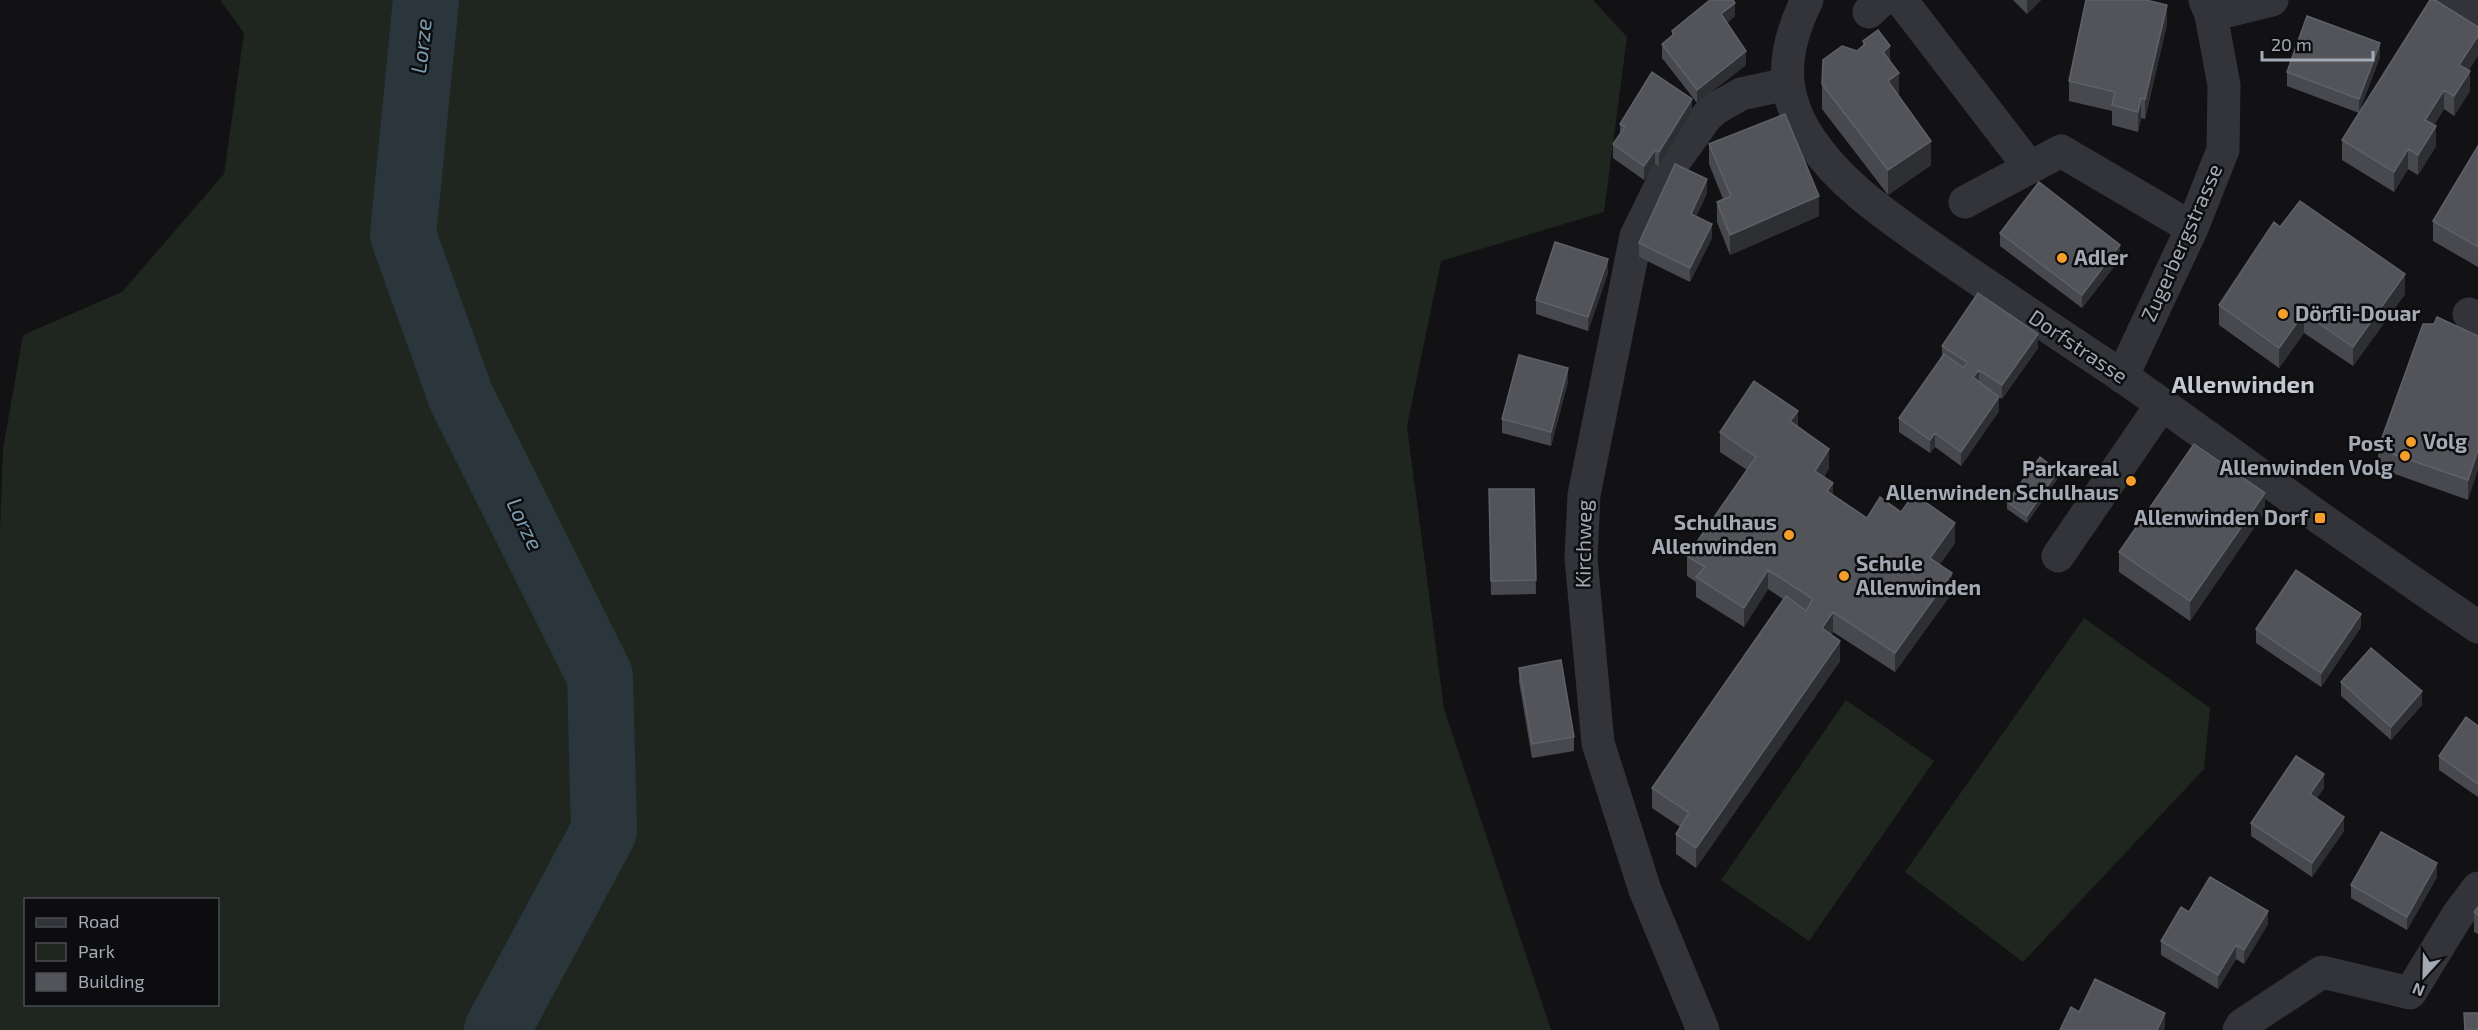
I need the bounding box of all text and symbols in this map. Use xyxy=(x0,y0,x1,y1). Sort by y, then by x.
water label: Lorze xyxy=(404,17,436,75)
scale bar xyxy=(2262,24,2373,62)
text: 20 m xyxy=(2271,33,2312,55)
street label: Zugerbergstrasse xyxy=(2135,160,2227,325)
place label: Adler xyxy=(2074,244,2128,269)
marker: Adler xyxy=(2055,251,2069,265)
place label: Dörfli-Douar xyxy=(2295,300,2420,325)
street label: Dorfstrasse xyxy=(2025,304,2133,388)
marker: Dörfli-Douar xyxy=(2276,307,2290,321)
district label: Allenwinden xyxy=(2171,369,2315,398)
place label: Volg xyxy=(2423,428,2467,453)
place label: Post Allenwinden Volg xyxy=(2220,430,2393,479)
marker: Volg xyxy=(2404,435,2418,449)
marker: Post Allenwinden Volg xyxy=(2398,449,2412,463)
place label: Parkareal Allenwinden Schulhaus xyxy=(1886,455,2119,504)
marker: Parkareal Allenwinden Schulhaus xyxy=(2124,474,2138,488)
water label: Lorze xyxy=(502,493,550,554)
street label: Kirchweg xyxy=(1569,499,1596,588)
place label: Allenwinden Dorf xyxy=(2134,504,2309,529)
place label: Schulhaus Allenwinden xyxy=(1652,509,1777,558)
marker: Allenwinden Dorf xyxy=(2313,511,2327,525)
marker: Schulhaus Allenwinden xyxy=(1782,528,1796,542)
place label: Schule Allenwinden xyxy=(1856,550,1981,599)
marker: Schule Allenwinden xyxy=(1837,569,1851,583)
legend xyxy=(24,898,219,1006)
text: Road xyxy=(78,910,119,932)
text: Park xyxy=(78,940,115,962)
north arrow xyxy=(2394,946,2454,1006)
text: Building xyxy=(78,970,145,992)
text: N xyxy=(2409,979,2427,1001)

